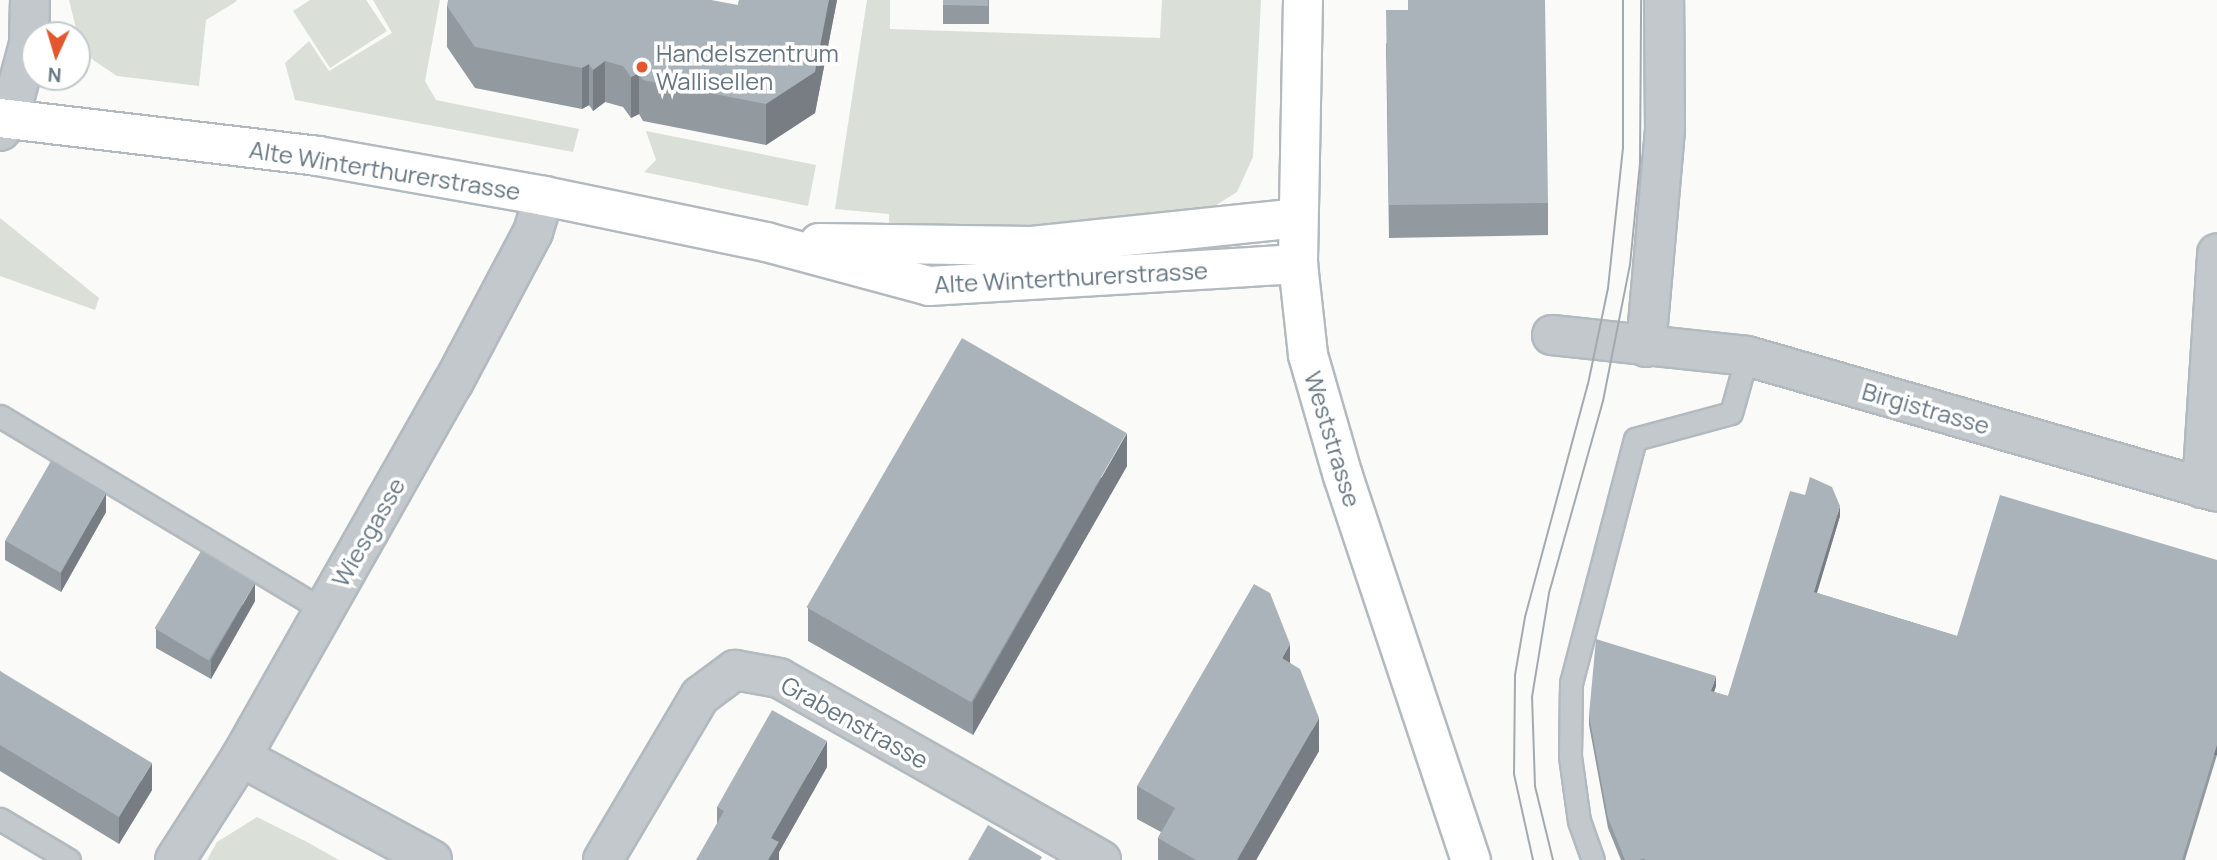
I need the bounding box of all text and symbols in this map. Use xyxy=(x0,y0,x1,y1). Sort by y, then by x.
north arrow xyxy=(21,21,91,91)
place label: Handelszentrum Wallisellen xyxy=(656,39,839,95)
marker: Handelszentrum Wallisellen xyxy=(634,59,650,75)
text: N xyxy=(47,62,62,88)
street label: Alte Winterthurerstrasse xyxy=(247,134,523,206)
street label: Alte Winterthurerstrasse xyxy=(933,255,1209,299)
street label: Weststrasse xyxy=(1299,368,1367,510)
street label: Birgistrasse xyxy=(1859,376,1993,440)
street label: Wiesgasse xyxy=(325,472,411,592)
street label: Grabenstrasse xyxy=(777,670,933,774)

